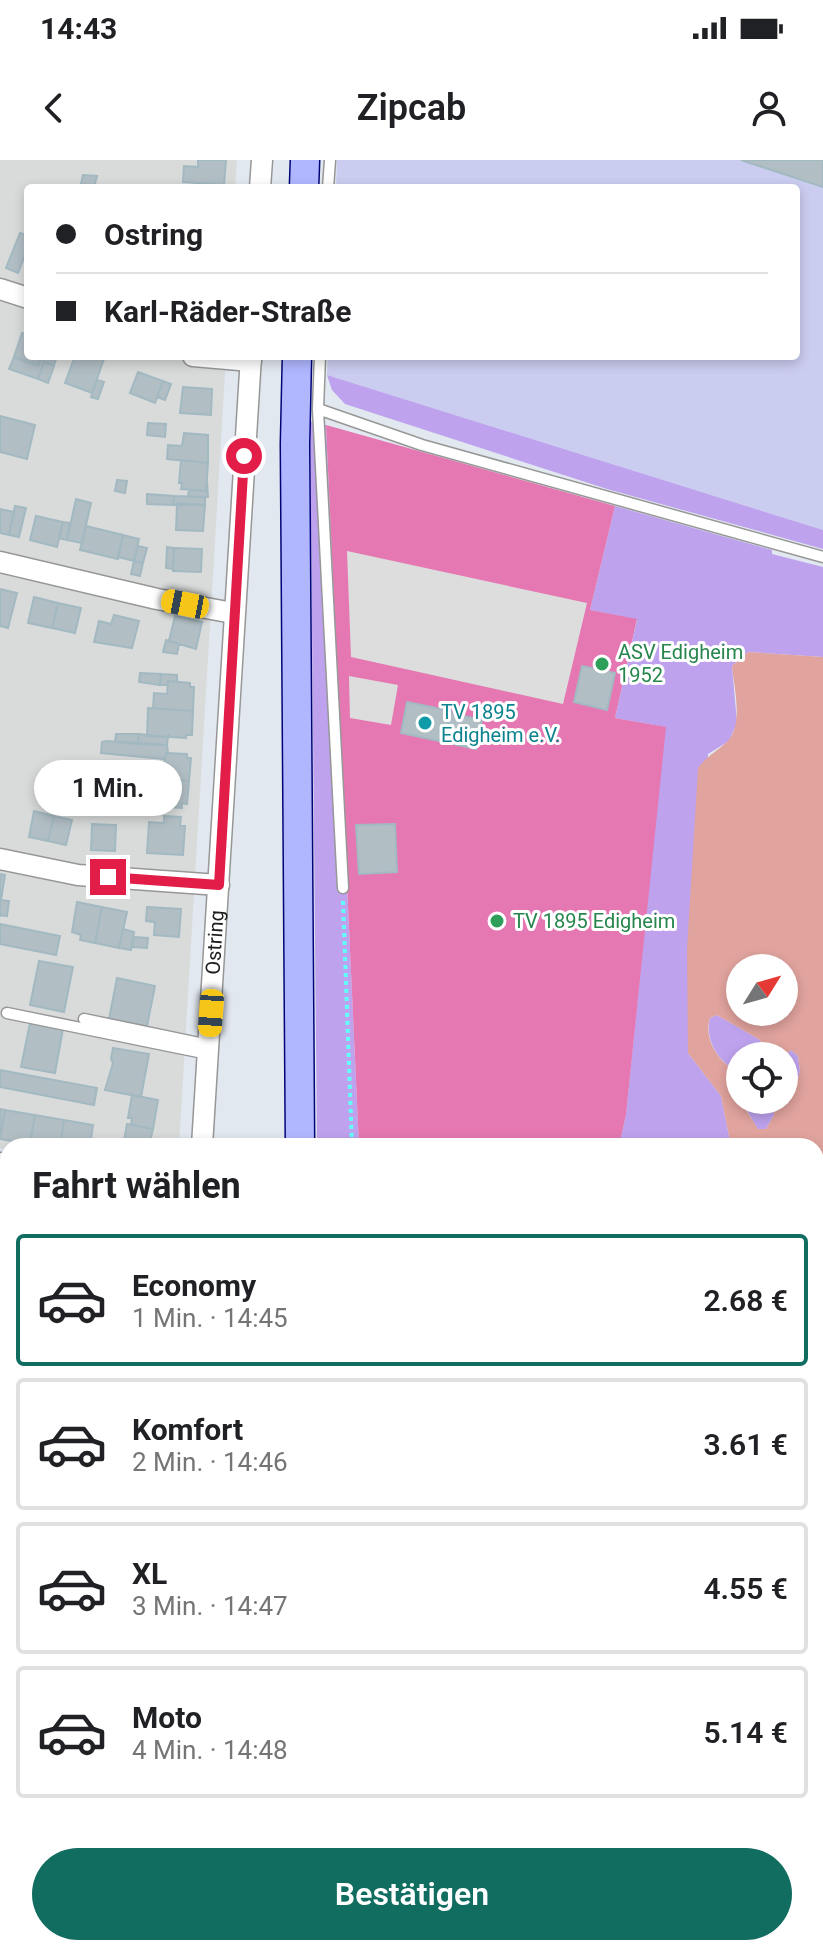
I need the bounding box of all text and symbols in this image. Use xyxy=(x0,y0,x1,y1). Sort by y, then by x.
text: 14:43 xyxy=(40,11,117,46)
icon: back xyxy=(32,86,76,130)
icon: person xyxy=(747,86,791,130)
text: Zipcab xyxy=(357,87,466,129)
text: Ostring xyxy=(104,217,203,252)
text: Karl-Räder-Straße xyxy=(104,294,351,329)
route start xyxy=(226,438,262,474)
car xyxy=(159,588,211,620)
place label: ASV Edigheim 1952 xyxy=(618,640,743,687)
marker: ASV Edigheim 1952 xyxy=(593,655,611,673)
place label: TV 1895 Edigheim e.V. xyxy=(441,700,560,747)
marker: TV 1895 Edigheim e.V. xyxy=(416,714,434,732)
callout: 1 Min. xyxy=(34,761,182,817)
text: 1 Min. xyxy=(72,773,144,803)
route end xyxy=(90,859,126,895)
street label: Ostring xyxy=(201,909,229,975)
place label: TV 1895 Edigheim xyxy=(513,909,675,933)
marker: TV 1895 Edigheim xyxy=(488,912,506,930)
north arrow xyxy=(726,954,798,1026)
map controls xyxy=(726,954,798,1114)
car xyxy=(197,988,225,1038)
button: locate xyxy=(726,1042,798,1114)
text: Fahrt wählen xyxy=(32,1165,241,1207)
icon: car xyxy=(36,1264,108,1336)
text: Economy xyxy=(132,1268,256,1303)
text: 2.68 € xyxy=(703,1283,788,1318)
text: 1 Min. · 14:45 xyxy=(132,1303,288,1333)
icon: car xyxy=(36,1408,108,1480)
text: Komfort xyxy=(132,1412,243,1447)
text: 3.61 € xyxy=(703,1427,788,1462)
text: 2 Min. · 14:46 xyxy=(132,1447,288,1477)
icon: car xyxy=(36,1552,108,1624)
text: XL xyxy=(132,1556,167,1591)
text: 4.55 € xyxy=(703,1571,788,1606)
text: 3 Min. · 14:47 xyxy=(132,1591,288,1621)
icon: car xyxy=(36,1696,108,1768)
text: Moto xyxy=(132,1700,202,1735)
text: 5.14 € xyxy=(703,1715,788,1750)
text: 4 Min. · 14:48 xyxy=(132,1735,288,1765)
button: Bestätigen xyxy=(32,1848,792,1940)

